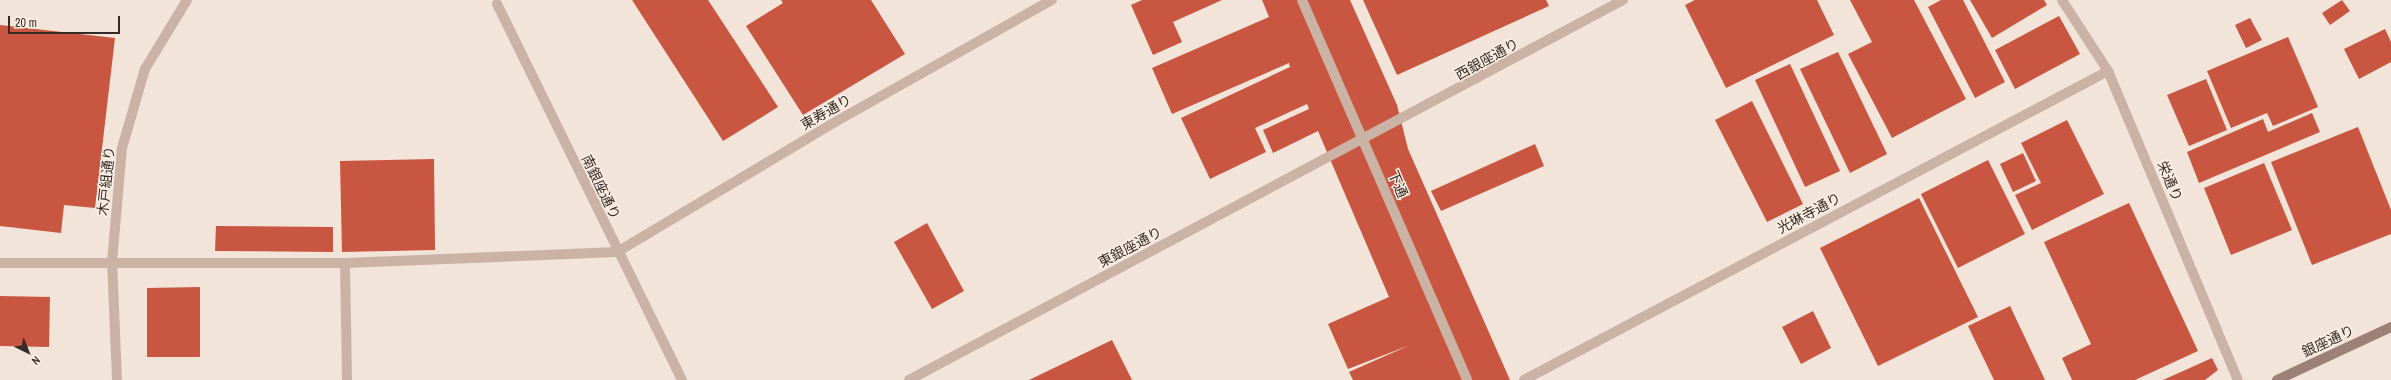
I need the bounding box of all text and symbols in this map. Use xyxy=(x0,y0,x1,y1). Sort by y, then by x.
scale bar xyxy=(10,8,122,34)
text: 20 m xyxy=(15,15,37,31)
street label: 西銀座通り xyxy=(1452,35,1522,83)
street label: 東寿通り xyxy=(798,91,854,133)
street label: 木戸組通り xyxy=(94,145,118,217)
street label: 南銀座通り xyxy=(578,152,624,222)
street label: 栄通り xyxy=(2154,158,2186,204)
street label: 下通 xyxy=(1385,168,1411,200)
street label: 光琳寺通り xyxy=(1774,189,1844,237)
street label: 東銀座通り xyxy=(1095,223,1165,271)
street label: 銀座通り xyxy=(2299,322,2357,360)
north arrow xyxy=(8,332,48,372)
text: N xyxy=(29,353,43,368)

